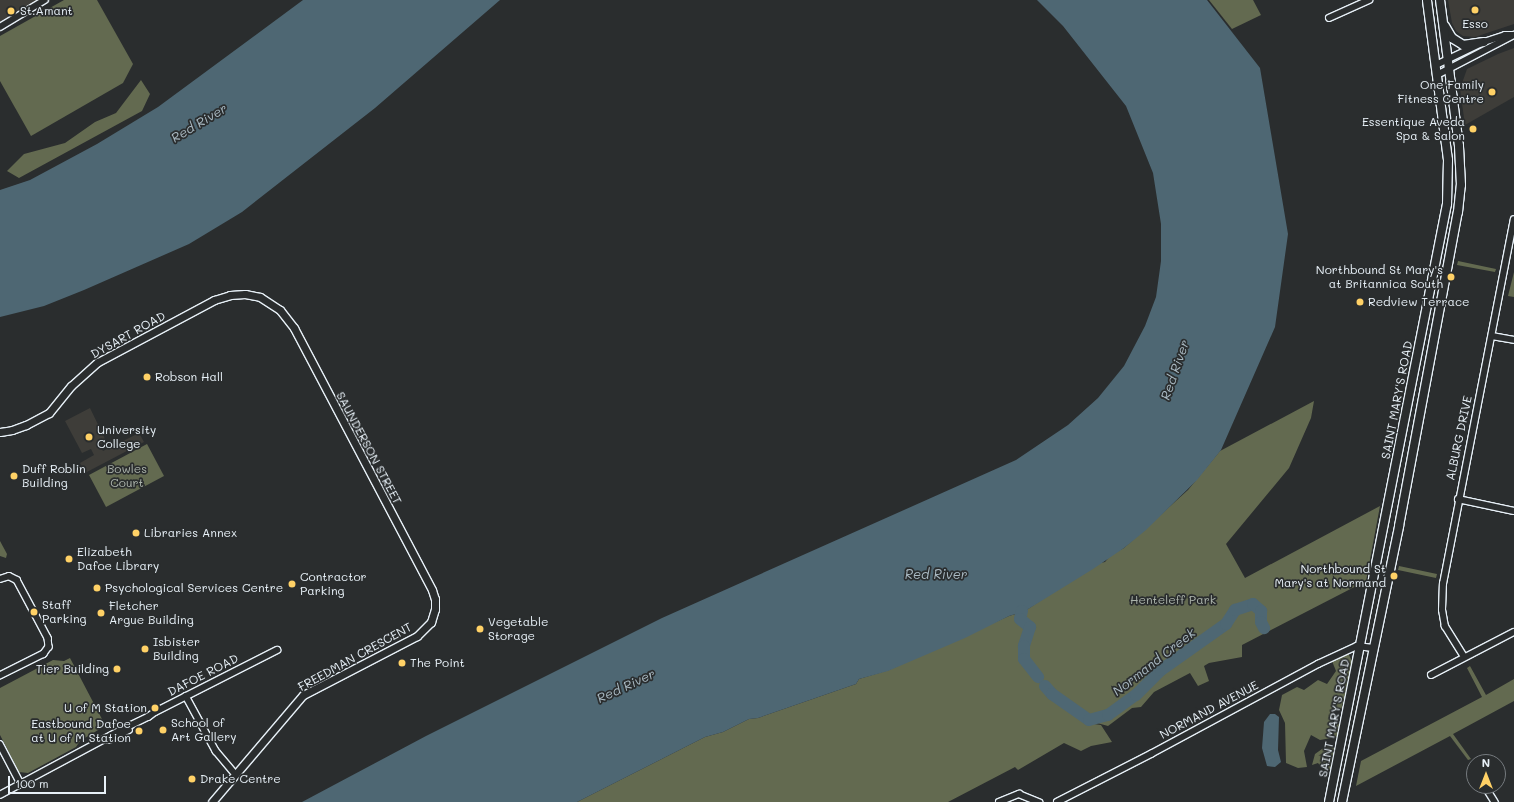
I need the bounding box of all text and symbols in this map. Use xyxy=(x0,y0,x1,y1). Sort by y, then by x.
place label: St.Amant xyxy=(20,4,73,18)
marker: St.Amant xyxy=(5,5,17,17)
marker: Esso xyxy=(1470,5,1480,15)
place label: Esso xyxy=(1462,17,1488,31)
place label: One Family Fitness Centre xyxy=(1397,78,1484,106)
marker: One Family Fitness Centre xyxy=(1487,87,1497,97)
water label: Red River xyxy=(168,100,230,146)
place label: Essentique Aveda Spa & Salon xyxy=(1362,115,1465,143)
marker: Essentique Aveda Spa & Salon xyxy=(1468,124,1478,134)
place label: Northbound St Mary's at Britannica South xyxy=(1316,263,1443,291)
marker: Northbound St Mary's at Britannica South xyxy=(1446,272,1456,282)
place label: Redview Terrace xyxy=(1368,295,1469,309)
marker: Redview Terrace xyxy=(1355,297,1365,307)
street label: DYSART ROAD xyxy=(88,309,168,361)
water label: Red River xyxy=(1157,338,1193,402)
street label: SAINT MARY'S ROAD xyxy=(1378,340,1416,460)
place label: Robson Hall xyxy=(155,370,223,384)
marker: Robson Hall xyxy=(142,372,152,382)
street label: SAUNDERSON STREET xyxy=(333,389,405,507)
street label: ALBURG DRIVE xyxy=(1443,394,1475,482)
place label: University College xyxy=(97,423,156,451)
marker: University College xyxy=(84,432,94,442)
place label: Duff Roblin Building xyxy=(22,462,86,490)
park label: Bowles Court xyxy=(107,462,147,490)
marker: Duff Roblin Building xyxy=(9,471,19,481)
place label: Libraries Annex xyxy=(144,526,237,540)
marker: Libraries Annex xyxy=(131,528,141,538)
place label: Elizabeth Dafoe Library xyxy=(77,545,159,573)
marker: Elizabeth Dafoe Library xyxy=(64,554,74,564)
place label: Northbound St Mary's at Normand xyxy=(1274,562,1386,590)
water label: Red River xyxy=(905,566,967,582)
place label: Contractor Parking xyxy=(300,570,367,598)
marker: Northbound St Mary's at Normand xyxy=(1389,571,1399,581)
marker: Contractor Parking xyxy=(287,579,297,589)
place label: Psychological Services Centre xyxy=(105,581,283,595)
marker: Psychological Services Centre xyxy=(92,583,102,593)
park label: Henteleff Park xyxy=(1130,593,1216,607)
place label: Staff Parking xyxy=(42,598,86,626)
place label: Fletcher Argue Building xyxy=(109,599,194,627)
marker: Staff Parking xyxy=(29,607,39,617)
marker: Fletcher Argue Building xyxy=(96,608,106,618)
place label: Vegetable Storage xyxy=(488,615,548,643)
street label: FREEDMAN CRESCENT xyxy=(296,620,414,694)
marker: Vegetable Storage xyxy=(475,624,485,634)
water label: Normand Creek xyxy=(1110,625,1198,699)
place label: Isbister Building xyxy=(153,635,200,663)
marker: Isbister Building xyxy=(140,644,150,654)
street label: DAFOE ROAD xyxy=(165,651,241,699)
place label: The Point xyxy=(410,656,465,670)
marker: The Point xyxy=(397,658,407,668)
street label: SAINT MARY'S ROAD xyxy=(1315,658,1353,778)
place label: Tier Building xyxy=(36,662,109,676)
marker: Tier Building xyxy=(112,664,122,674)
water label: Red River xyxy=(594,666,658,706)
street label: NORMAND AVENUE xyxy=(1157,678,1261,742)
place label: U of M Station xyxy=(64,701,147,715)
marker: U of M Station xyxy=(150,703,160,713)
place label: School of Art Gallery xyxy=(171,716,237,744)
place label: Eastbound Dafoe at U of M Station xyxy=(31,717,131,745)
marker: School of Art Gallery xyxy=(158,725,168,735)
marker: Eastbound Dafoe at U of M Station xyxy=(134,726,144,736)
north arrow xyxy=(1466,754,1506,794)
text: N xyxy=(1482,755,1490,770)
scale bar xyxy=(10,768,108,794)
place label: Drake Centre xyxy=(200,772,281,786)
marker: Drake Centre xyxy=(187,774,197,784)
text: 100 m xyxy=(15,775,49,791)

